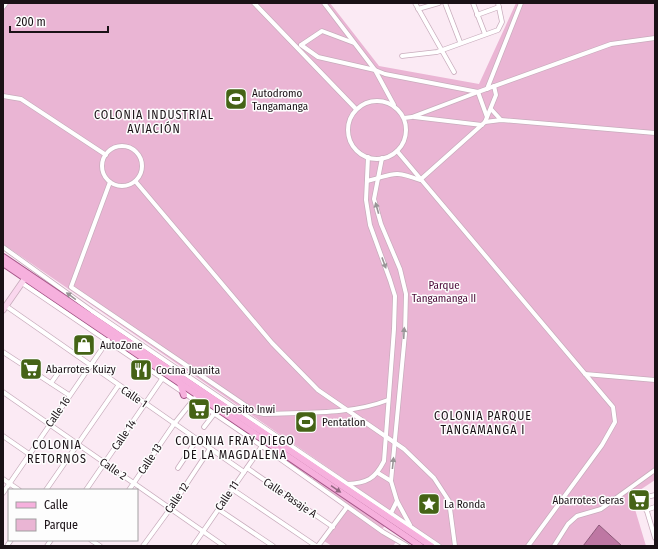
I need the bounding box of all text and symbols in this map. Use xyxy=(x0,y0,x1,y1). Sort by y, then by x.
scale bar xyxy=(10,8,108,34)
text: 200 m xyxy=(16,15,46,29)
sports icon: Autodromo Tangamanga xyxy=(223,86,249,112)
place label: Autodromo Tangamanga xyxy=(252,87,308,113)
district label: COLONIA INDUSTRIAL AVIACIÓN xyxy=(94,108,214,136)
one-way arrow xyxy=(374,202,380,214)
one-way arrow xyxy=(382,258,388,270)
park label: Parque Tangamanga II xyxy=(412,279,476,305)
one-way arrow xyxy=(66,292,76,300)
one-way arrow xyxy=(401,327,408,339)
shop icon: AutoZone xyxy=(71,332,97,358)
place label: AutoZone xyxy=(100,339,143,352)
supermarket icon: Abarrotes Kuizy xyxy=(18,356,44,382)
restaurant icon: Cocina Juanita xyxy=(128,357,154,383)
place label: Abarrotes Kuizy xyxy=(46,363,116,376)
place label: Cocina Juanita xyxy=(156,364,220,377)
street label: Calle 1 xyxy=(118,384,150,410)
street label: Calle 16 xyxy=(43,394,73,430)
supermarket icon: Deposito Inwi xyxy=(186,396,212,422)
place label: Deposito Inwi xyxy=(214,403,276,416)
sports icon: Pentatlon xyxy=(293,409,319,435)
district label: COLONIA PARQUE TANGAMANGA I xyxy=(434,409,532,437)
place label: Pentatlon xyxy=(322,416,365,429)
street label: Calle 14 xyxy=(109,417,139,453)
district label: COLONIA FRAY DIEGO DE LA MAGDALENA xyxy=(175,434,295,462)
district label: COLONIA RETORNOS xyxy=(27,438,87,466)
street label: Calle 13 xyxy=(135,441,165,477)
street label: Calle 2 xyxy=(97,455,129,483)
one-way arrow xyxy=(390,457,396,469)
street label: Calle Pasaje A xyxy=(261,475,319,521)
street label: Calle 11 xyxy=(212,479,242,513)
street label: Calle 12 xyxy=(162,480,192,516)
one-way arrow xyxy=(331,485,342,493)
supermarket icon: Abarrotes Geras xyxy=(626,487,652,513)
legend xyxy=(8,489,138,541)
place icon: La Ronda xyxy=(416,491,442,517)
place label: Abarrotes Geras xyxy=(553,494,624,507)
text: Calle xyxy=(44,498,68,512)
place label: La Ronda xyxy=(444,498,485,511)
text: Parque xyxy=(44,518,78,532)

